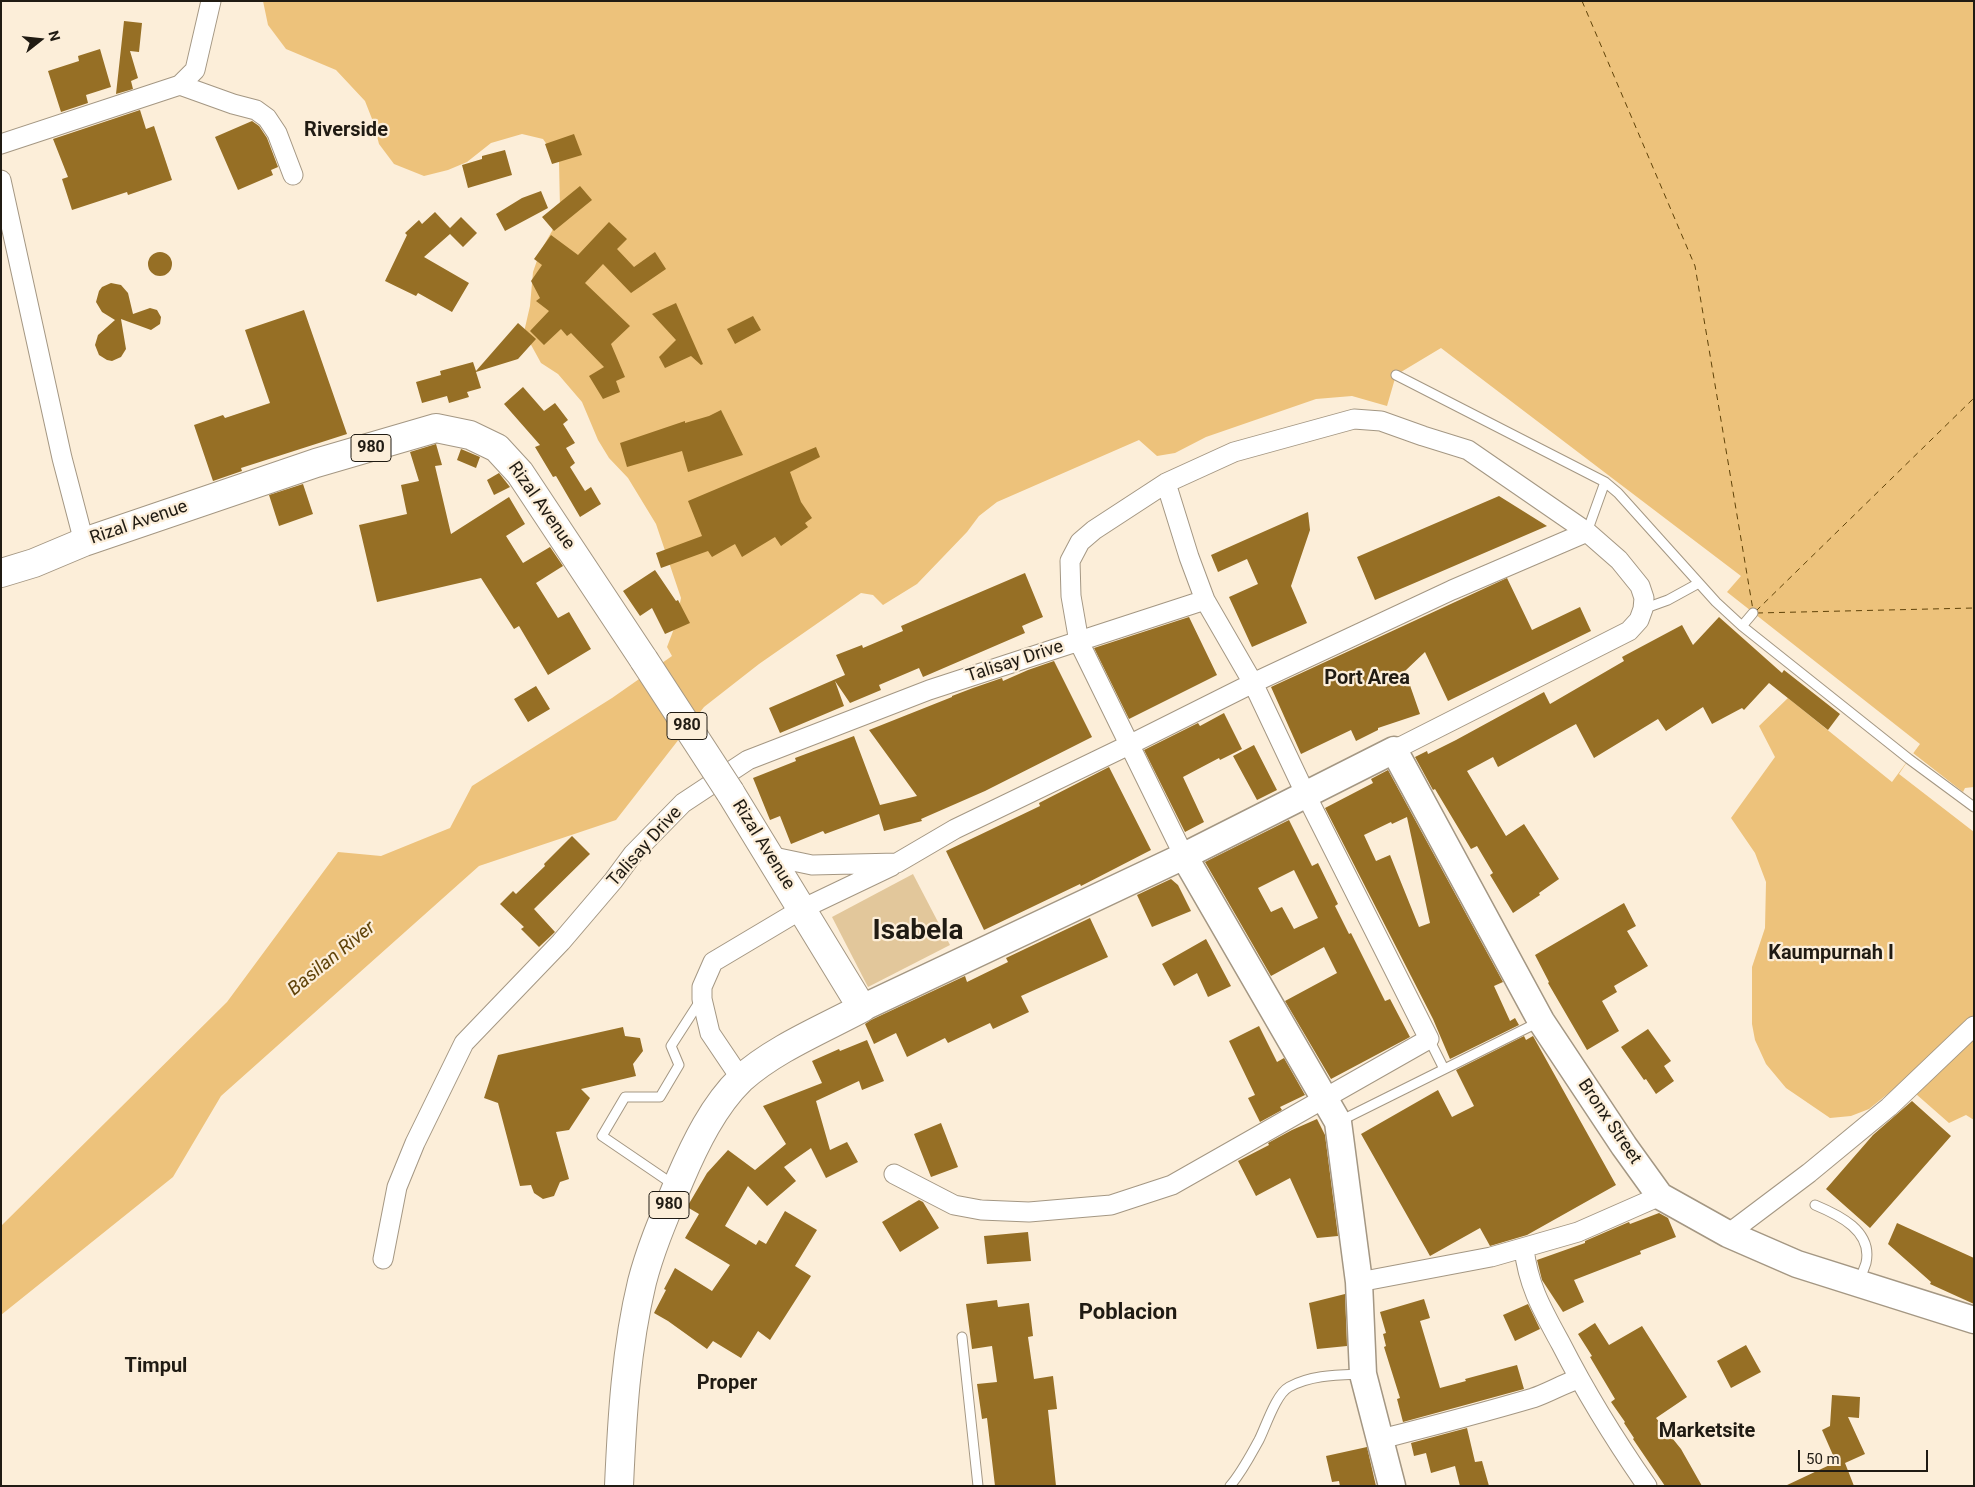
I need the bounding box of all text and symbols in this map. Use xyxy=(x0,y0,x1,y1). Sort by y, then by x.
north arrow xyxy=(15,15,65,65)
text: N xyxy=(45,29,63,43)
district label: Riverside xyxy=(304,119,388,143)
road number: 980 xyxy=(351,434,391,462)
street label: Rizal Avenue xyxy=(503,458,579,554)
street label: Rizal Avenue xyxy=(87,496,191,550)
street label: Talisay Drive xyxy=(964,636,1066,688)
district label: Port Area xyxy=(1324,667,1410,691)
road number: 980 xyxy=(667,712,707,739)
street label: Rizal Avenue xyxy=(727,796,799,894)
street label: Talisay Drive xyxy=(603,802,687,892)
district label: Isabela xyxy=(873,915,963,949)
water label: Basilan River xyxy=(284,917,380,1001)
district label: Kaumpurnah I xyxy=(1768,942,1894,966)
street label: Bronx Street xyxy=(1573,1075,1645,1169)
road number: 980 xyxy=(649,1192,689,1218)
district label: Poblacion xyxy=(1079,1300,1177,1326)
district label: Timpul xyxy=(125,1355,187,1379)
district label: Proper xyxy=(697,1372,757,1396)
district label: Marketsite xyxy=(1659,1420,1755,1444)
scale bar xyxy=(1800,1440,1930,1472)
text: 50 m xyxy=(1806,1450,1840,1468)

